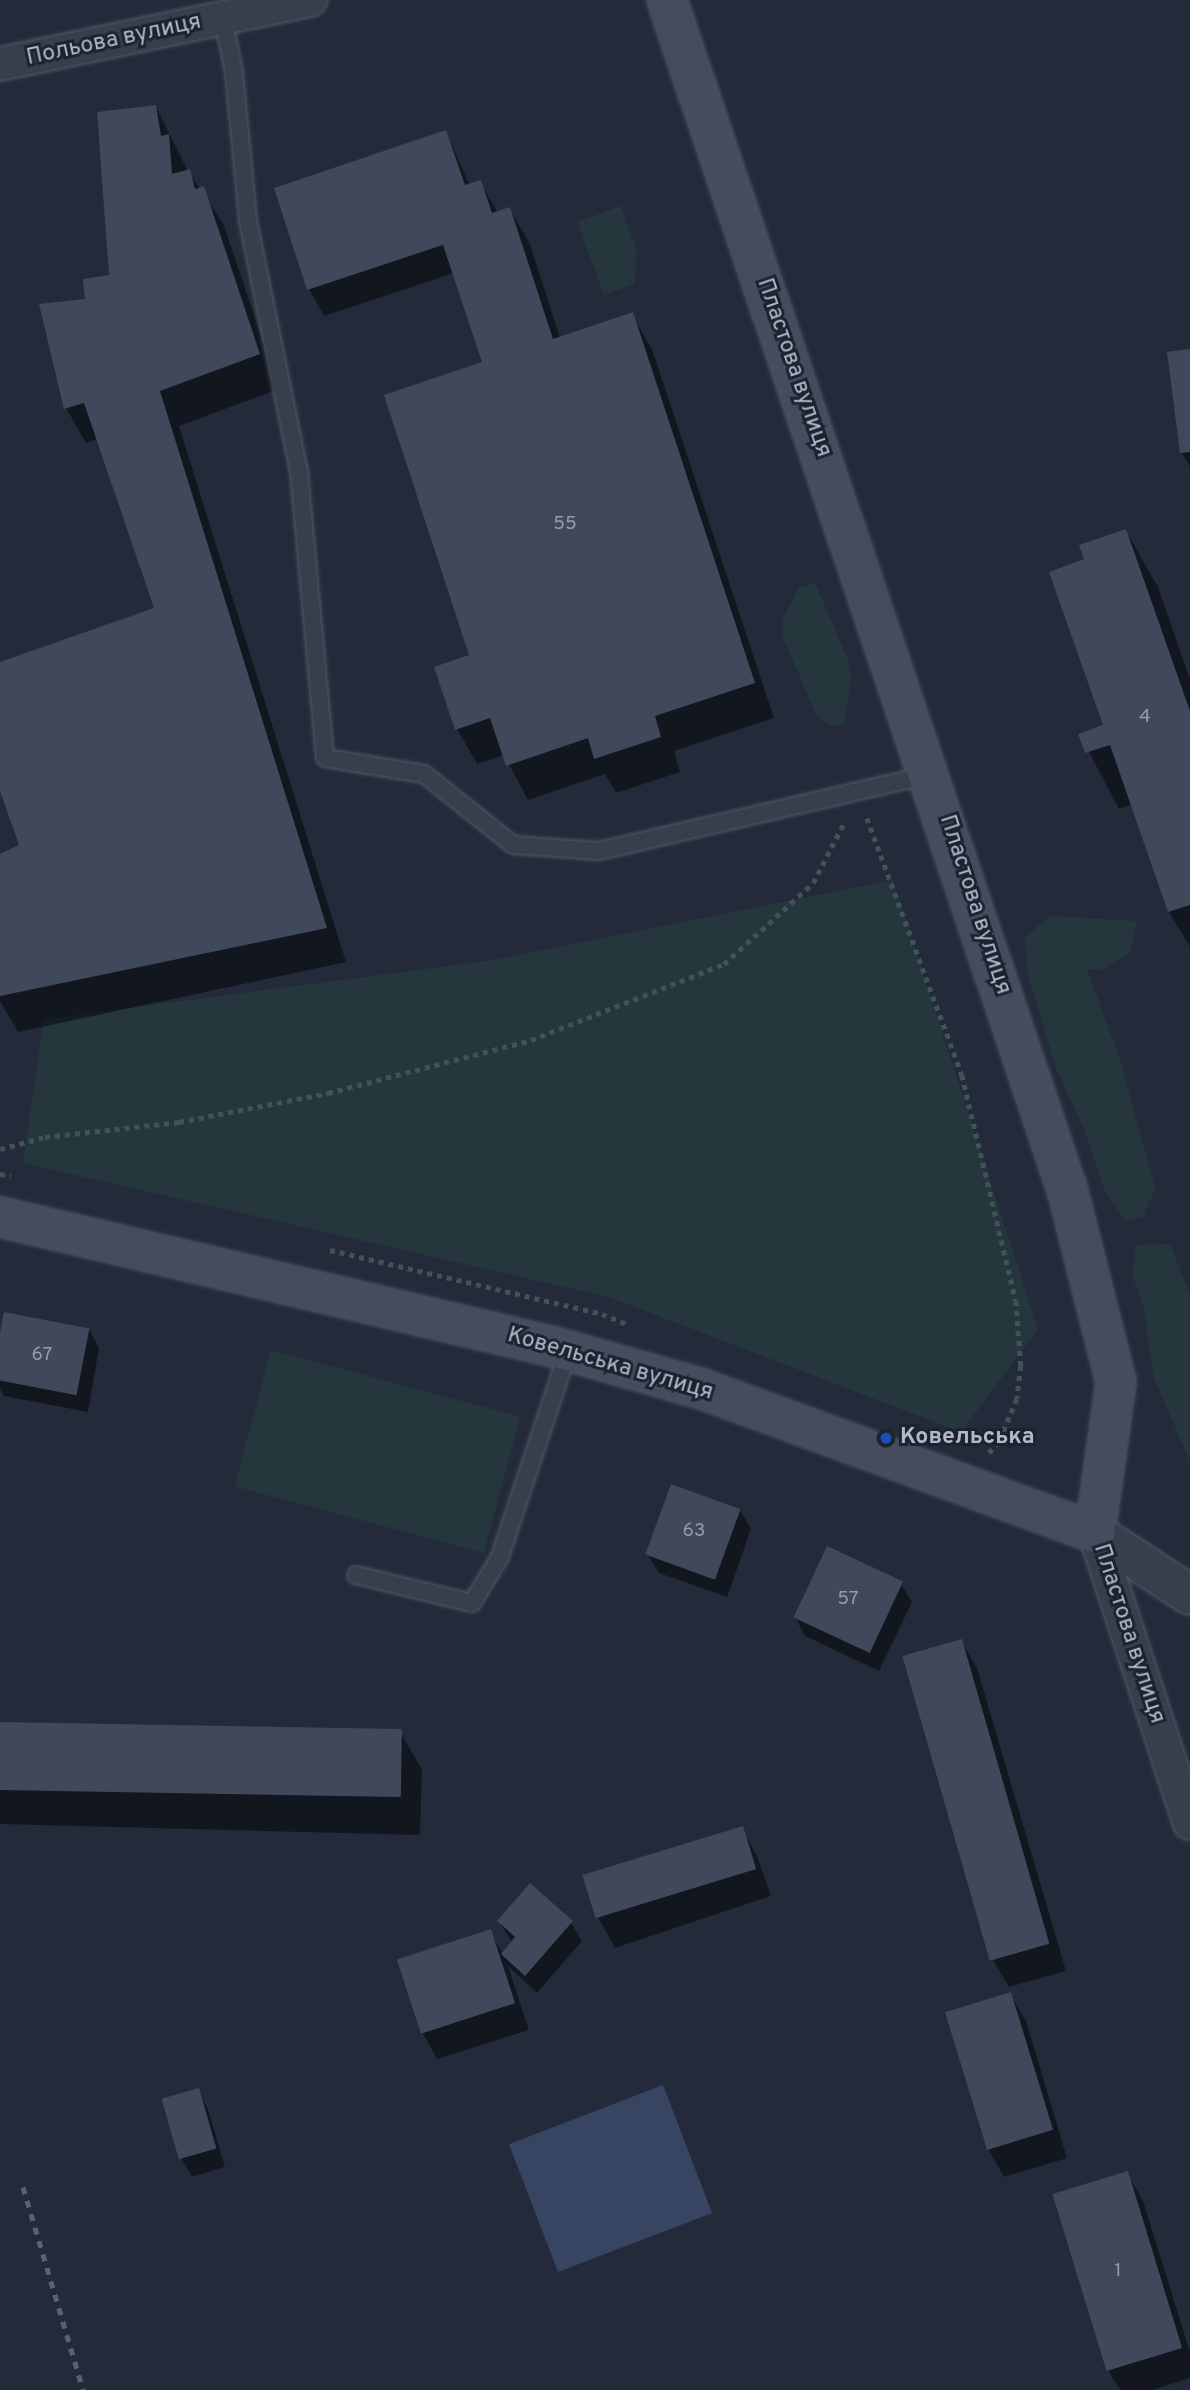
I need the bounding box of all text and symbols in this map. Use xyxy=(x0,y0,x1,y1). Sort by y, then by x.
street label: Польова вулиця xyxy=(24,9,204,73)
street label: Пластова вулиця xyxy=(749,275,837,461)
house number: 55 xyxy=(553,514,577,536)
house number: 4 xyxy=(1139,707,1151,729)
street label: Пластова вулиця xyxy=(932,812,1016,998)
street label: Ковельська вулиця xyxy=(504,1322,716,1408)
house number: 67 xyxy=(32,1345,52,1367)
place label: Ковельська xyxy=(900,1424,1034,1452)
marker: Ковельська xyxy=(878,1430,894,1446)
house number: 63 xyxy=(683,1521,705,1543)
street label: Пластова вулиця xyxy=(1086,1541,1170,1727)
house number: 57 xyxy=(837,1589,859,1611)
house number: 1 xyxy=(1114,2261,1122,2283)

